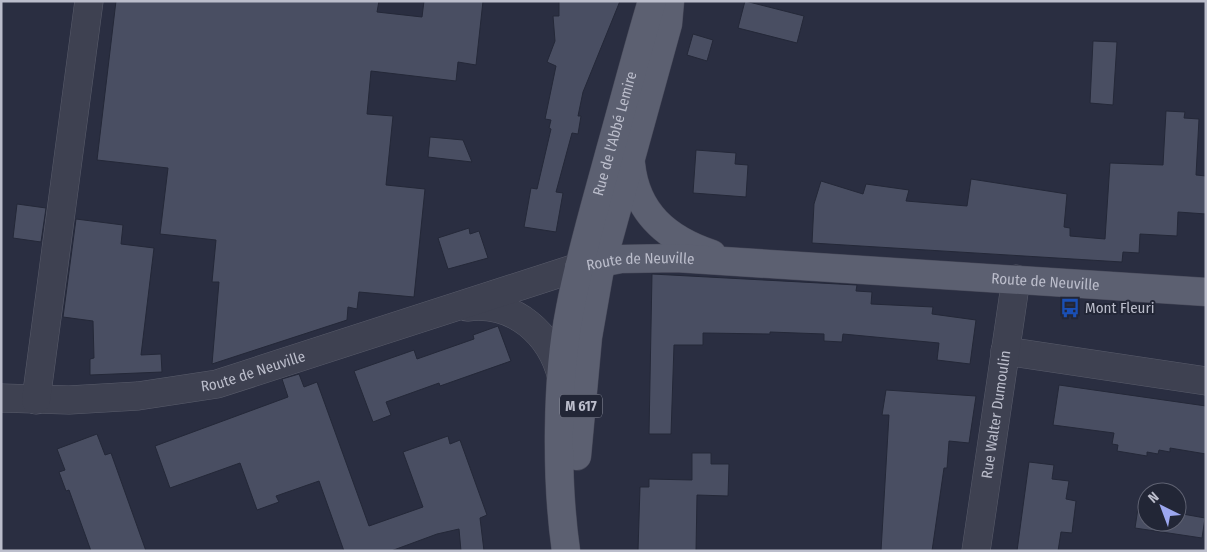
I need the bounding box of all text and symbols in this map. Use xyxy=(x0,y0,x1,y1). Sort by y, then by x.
street label: Rue de l'Abbé Lemire xyxy=(589,69,640,198)
street label: Route de Neuville xyxy=(585,249,695,274)
street label: Route de Neuville xyxy=(991,269,1100,294)
bus stop icon: Mont Fleuri xyxy=(1059,297,1081,319)
place label: Mont Fleuri xyxy=(1085,299,1154,317)
street label: Route de Neuville xyxy=(200,347,307,395)
street label: Rue Walter Dumoulin xyxy=(978,349,1014,480)
road number: M 617 xyxy=(560,394,602,418)
north arrow xyxy=(1137,482,1187,532)
text: N xyxy=(1145,489,1162,507)

